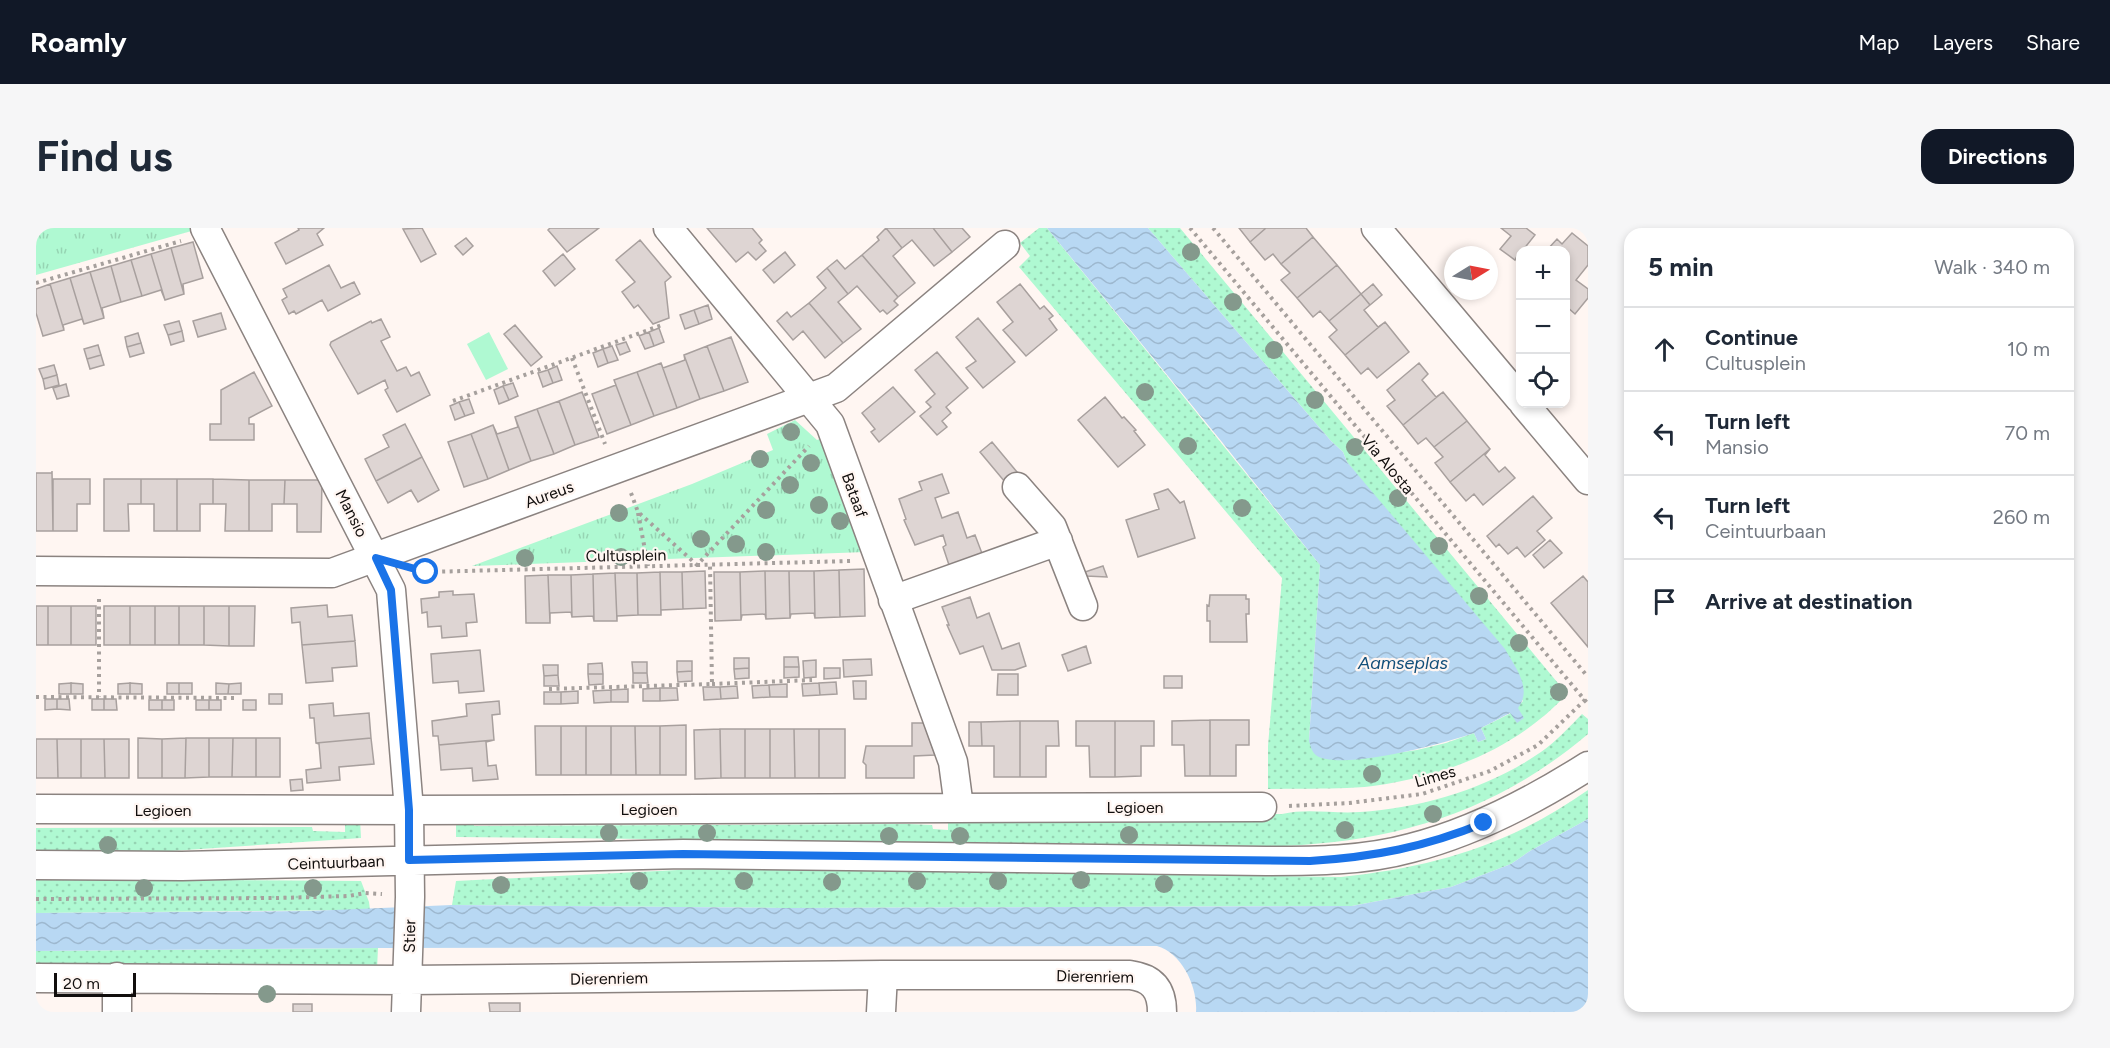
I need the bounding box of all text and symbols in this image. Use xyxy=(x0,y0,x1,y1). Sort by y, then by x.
text: Roamly xyxy=(30,25,127,59)
text: Map xyxy=(1859,30,1899,55)
text: Layers xyxy=(1932,30,1993,55)
text: Share xyxy=(2026,30,2080,55)
button: Directions xyxy=(1921,129,2074,184)
text: Find us xyxy=(36,131,173,182)
north arrow xyxy=(1444,246,1498,300)
map controls xyxy=(1516,246,1570,408)
button: + xyxy=(1516,246,1570,300)
text: 5 min xyxy=(1648,251,1714,283)
text: Walk · 340 m xyxy=(1934,255,2050,279)
button: − xyxy=(1516,300,1570,354)
text: Continue xyxy=(1705,324,1798,351)
icon: ahead xyxy=(1648,333,1681,366)
text: 10 m xyxy=(2007,337,2050,361)
text: Cultusplein xyxy=(1705,351,1806,375)
button: locate xyxy=(1516,354,1570,408)
text: Turn left xyxy=(1705,408,1791,435)
icon: left xyxy=(1648,417,1681,450)
text: 70 m xyxy=(2004,421,2050,445)
street label: Via Alosta xyxy=(1357,431,1418,498)
text: Mansio xyxy=(1705,435,1769,459)
street label: Bataaf xyxy=(838,470,871,520)
street label: Aureus xyxy=(522,477,576,512)
street label: Mansio xyxy=(331,486,372,540)
text: Turn left xyxy=(1705,492,1791,519)
icon: left xyxy=(1648,501,1681,534)
text: 260 m xyxy=(1993,505,2050,529)
text: Ceintuurbaan xyxy=(1705,519,1826,543)
street label: Cultusplein xyxy=(585,545,667,566)
route start xyxy=(412,558,438,584)
icon: arrive xyxy=(1648,585,1681,618)
text: Arrive at destination xyxy=(1705,588,1913,615)
water label: Aamseplas xyxy=(1357,652,1449,674)
street label: Limes xyxy=(1412,762,1458,791)
street label: Legioen xyxy=(1106,798,1164,817)
street label: Legioen xyxy=(620,800,678,819)
street label: Legioen xyxy=(134,801,192,820)
route end xyxy=(1470,809,1496,835)
street label: Ceintuurbaan xyxy=(287,851,385,874)
street label: Stier xyxy=(400,918,419,953)
street label: Dierenriem xyxy=(1056,966,1134,987)
street label: Dierenriem xyxy=(570,968,648,989)
scale bar xyxy=(54,970,136,998)
text: 20 m xyxy=(63,974,100,993)

